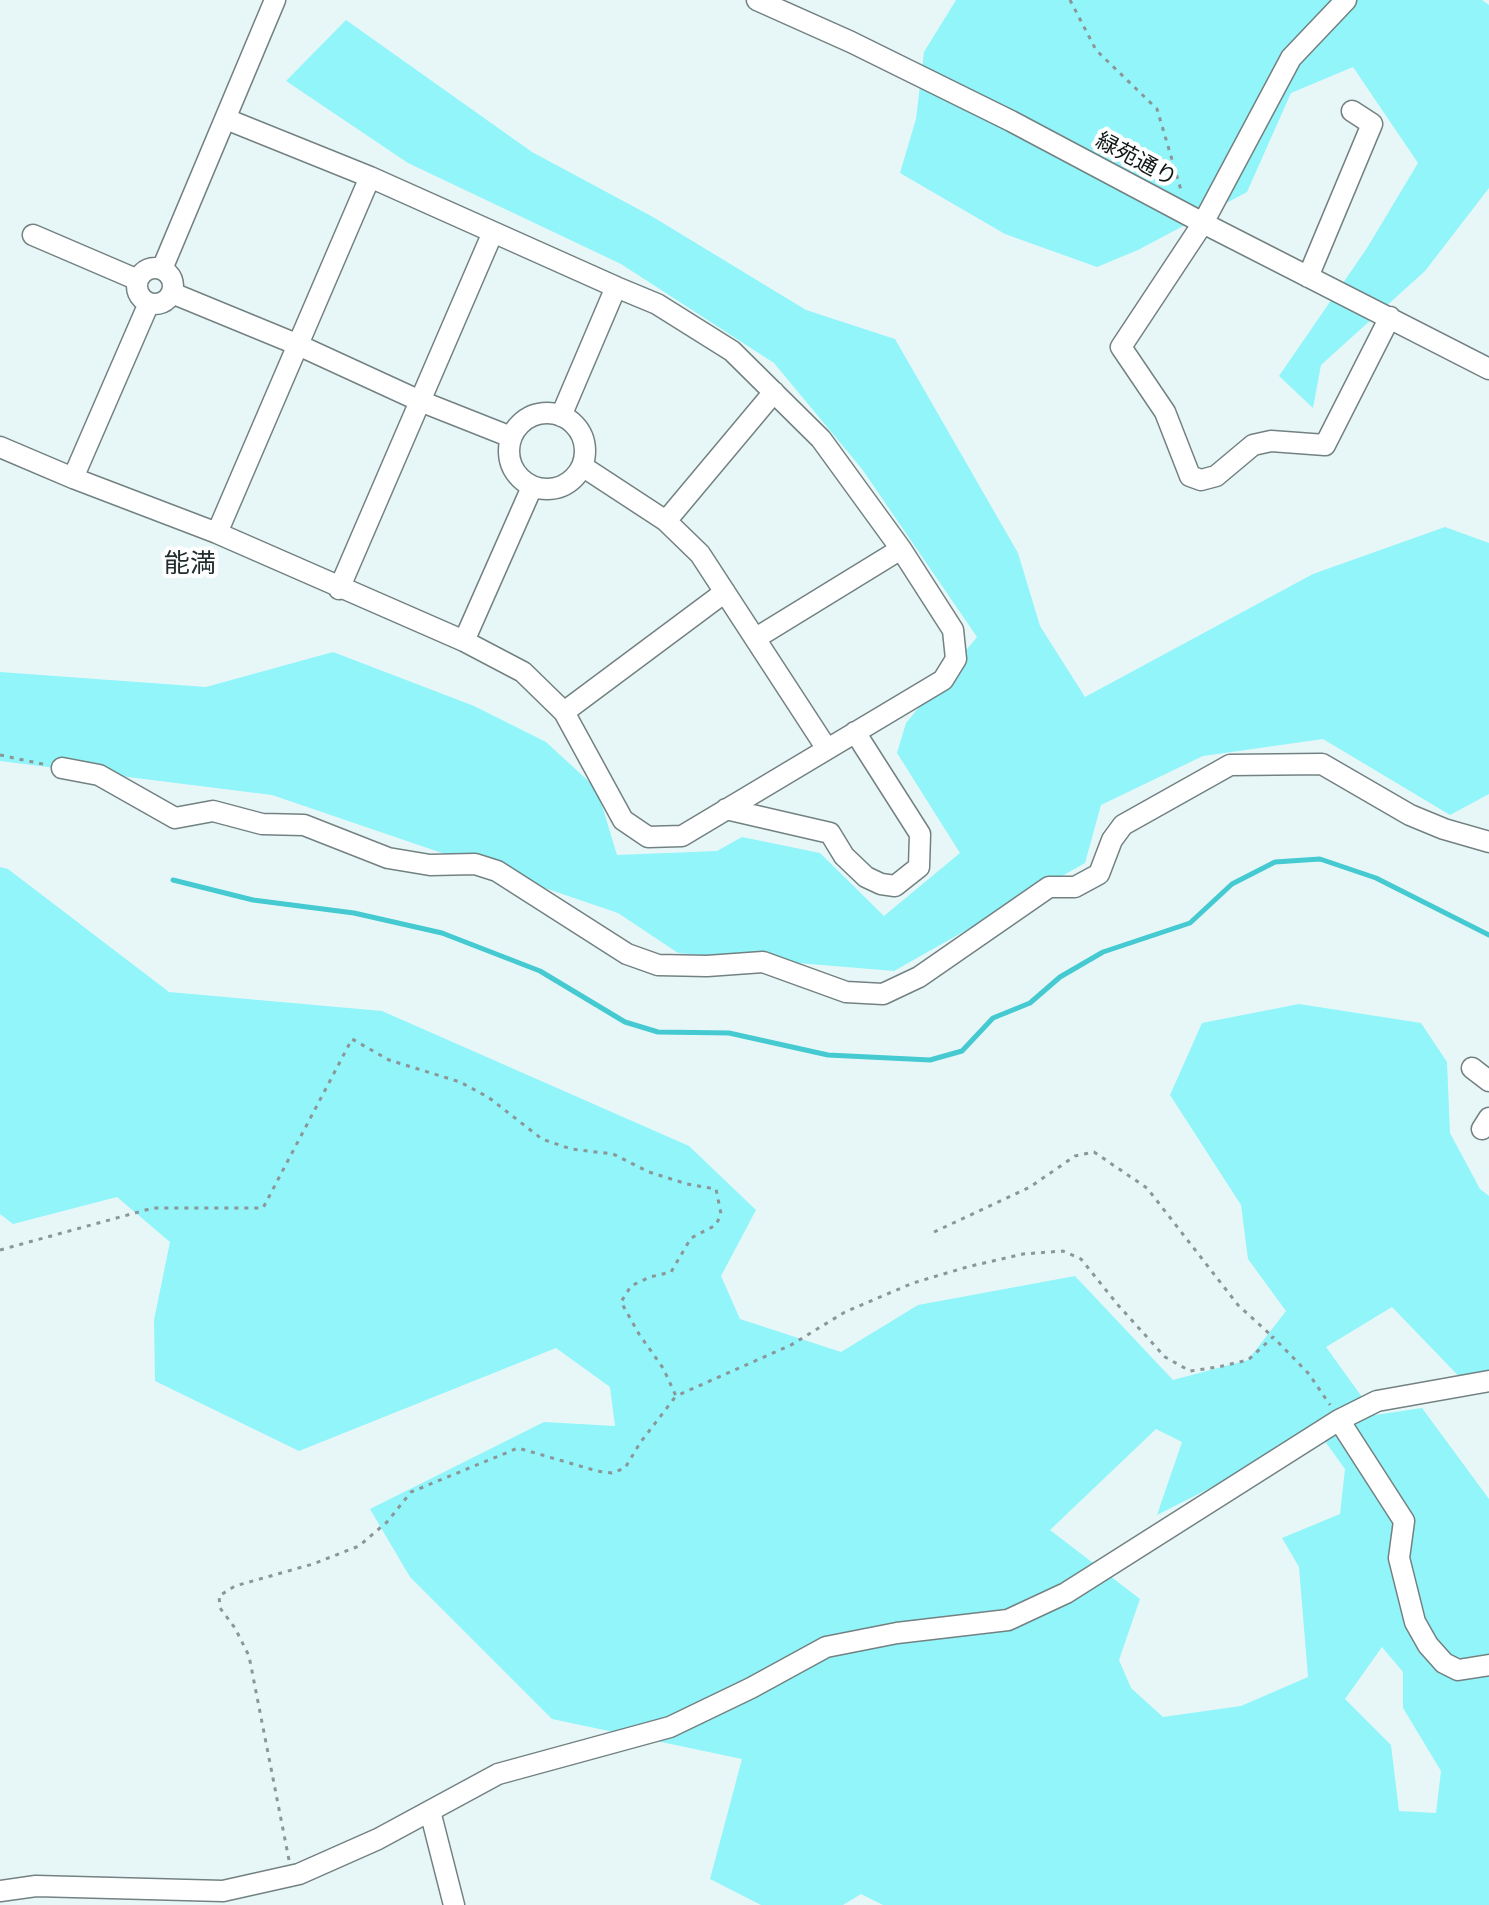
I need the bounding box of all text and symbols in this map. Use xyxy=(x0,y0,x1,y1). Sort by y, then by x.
street label: 緑苑通り xyxy=(1091,128,1181,192)
district label: 能満 xyxy=(164,548,216,580)

